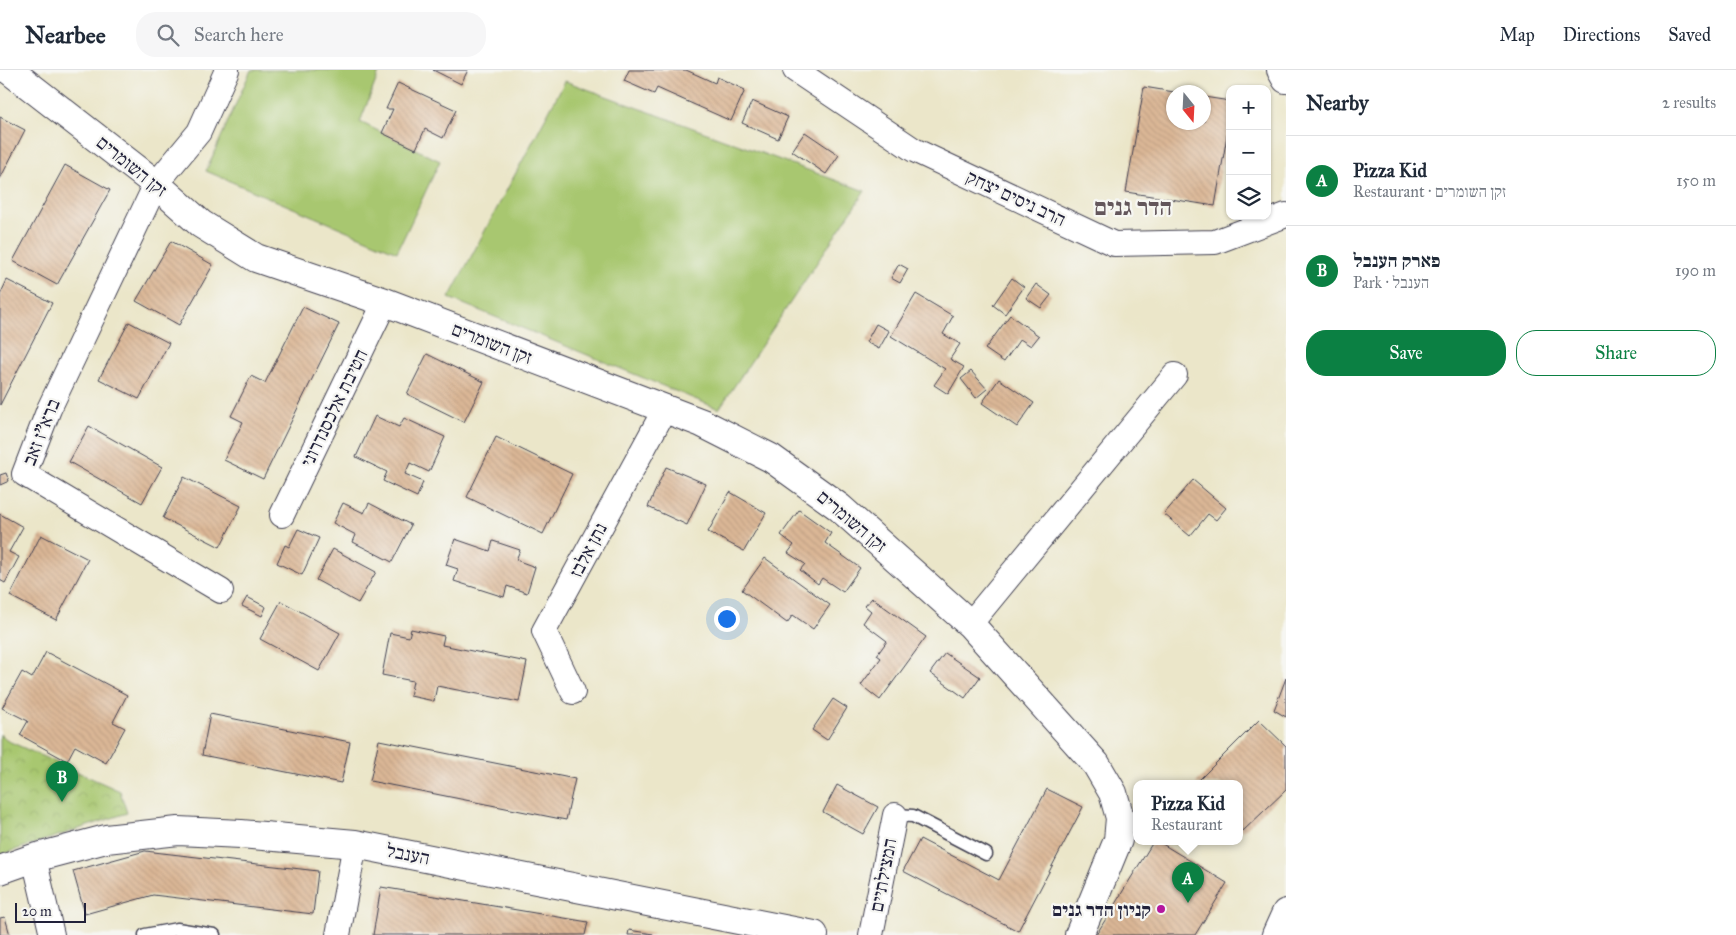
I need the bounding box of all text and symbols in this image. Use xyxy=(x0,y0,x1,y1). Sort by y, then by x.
search box xyxy=(136,12,486,57)
text: Nearbee xyxy=(25,20,106,50)
icon: search xyxy=(154,21,182,49)
text: Search here xyxy=(194,23,284,46)
text: Map xyxy=(1499,24,1535,46)
text: Directions xyxy=(1563,24,1640,46)
text: Saved xyxy=(1668,24,1711,46)
north arrow xyxy=(1166,85,1211,130)
map controls xyxy=(1226,85,1271,220)
button: + xyxy=(1226,85,1271,130)
text: Nearby xyxy=(1306,90,1369,116)
text: 2 results xyxy=(1662,93,1716,112)
street label: זקן השומרים xyxy=(92,130,172,202)
button: − xyxy=(1226,130,1271,175)
text: Pizza Kid xyxy=(1353,159,1427,182)
street label: הרב ניסים יצחק xyxy=(963,165,1069,231)
text: A xyxy=(1317,171,1327,190)
text: 150 m xyxy=(1676,171,1716,190)
button: layers xyxy=(1226,175,1271,220)
text: Restaurant · זקן השומרים xyxy=(1353,182,1506,201)
district label: הדר גנים xyxy=(1094,192,1172,222)
text: פארק הענבל xyxy=(1353,249,1440,272)
text: B xyxy=(1317,261,1327,280)
text: 190 m xyxy=(1675,261,1716,280)
text: Park · הענבל xyxy=(1353,273,1429,292)
street label: זקן השומרים xyxy=(448,317,536,369)
button: Save xyxy=(1306,330,1506,376)
button: Share xyxy=(1516,330,1716,376)
street label: חטיבת אלכסנדרוני xyxy=(296,345,372,471)
street label: ברא"ז זאב xyxy=(17,395,65,469)
street label: זקן השומרים xyxy=(812,485,892,557)
street label: נתן אלבז xyxy=(564,519,612,581)
your location xyxy=(714,606,740,632)
pin: B xyxy=(46,761,78,802)
popup xyxy=(1133,780,1243,845)
text: Pizza Kid xyxy=(1151,792,1225,815)
text: Restaurant xyxy=(1151,815,1223,834)
street label: המצילתיים xyxy=(865,836,901,914)
street label: הענבל xyxy=(384,839,432,869)
pin: A xyxy=(1172,862,1204,903)
place label: קניון הדר גנים xyxy=(1052,898,1151,921)
scale bar xyxy=(15,900,86,923)
text: 20 m xyxy=(22,903,52,920)
marker: קניון הדר גנים xyxy=(1155,903,1167,915)

